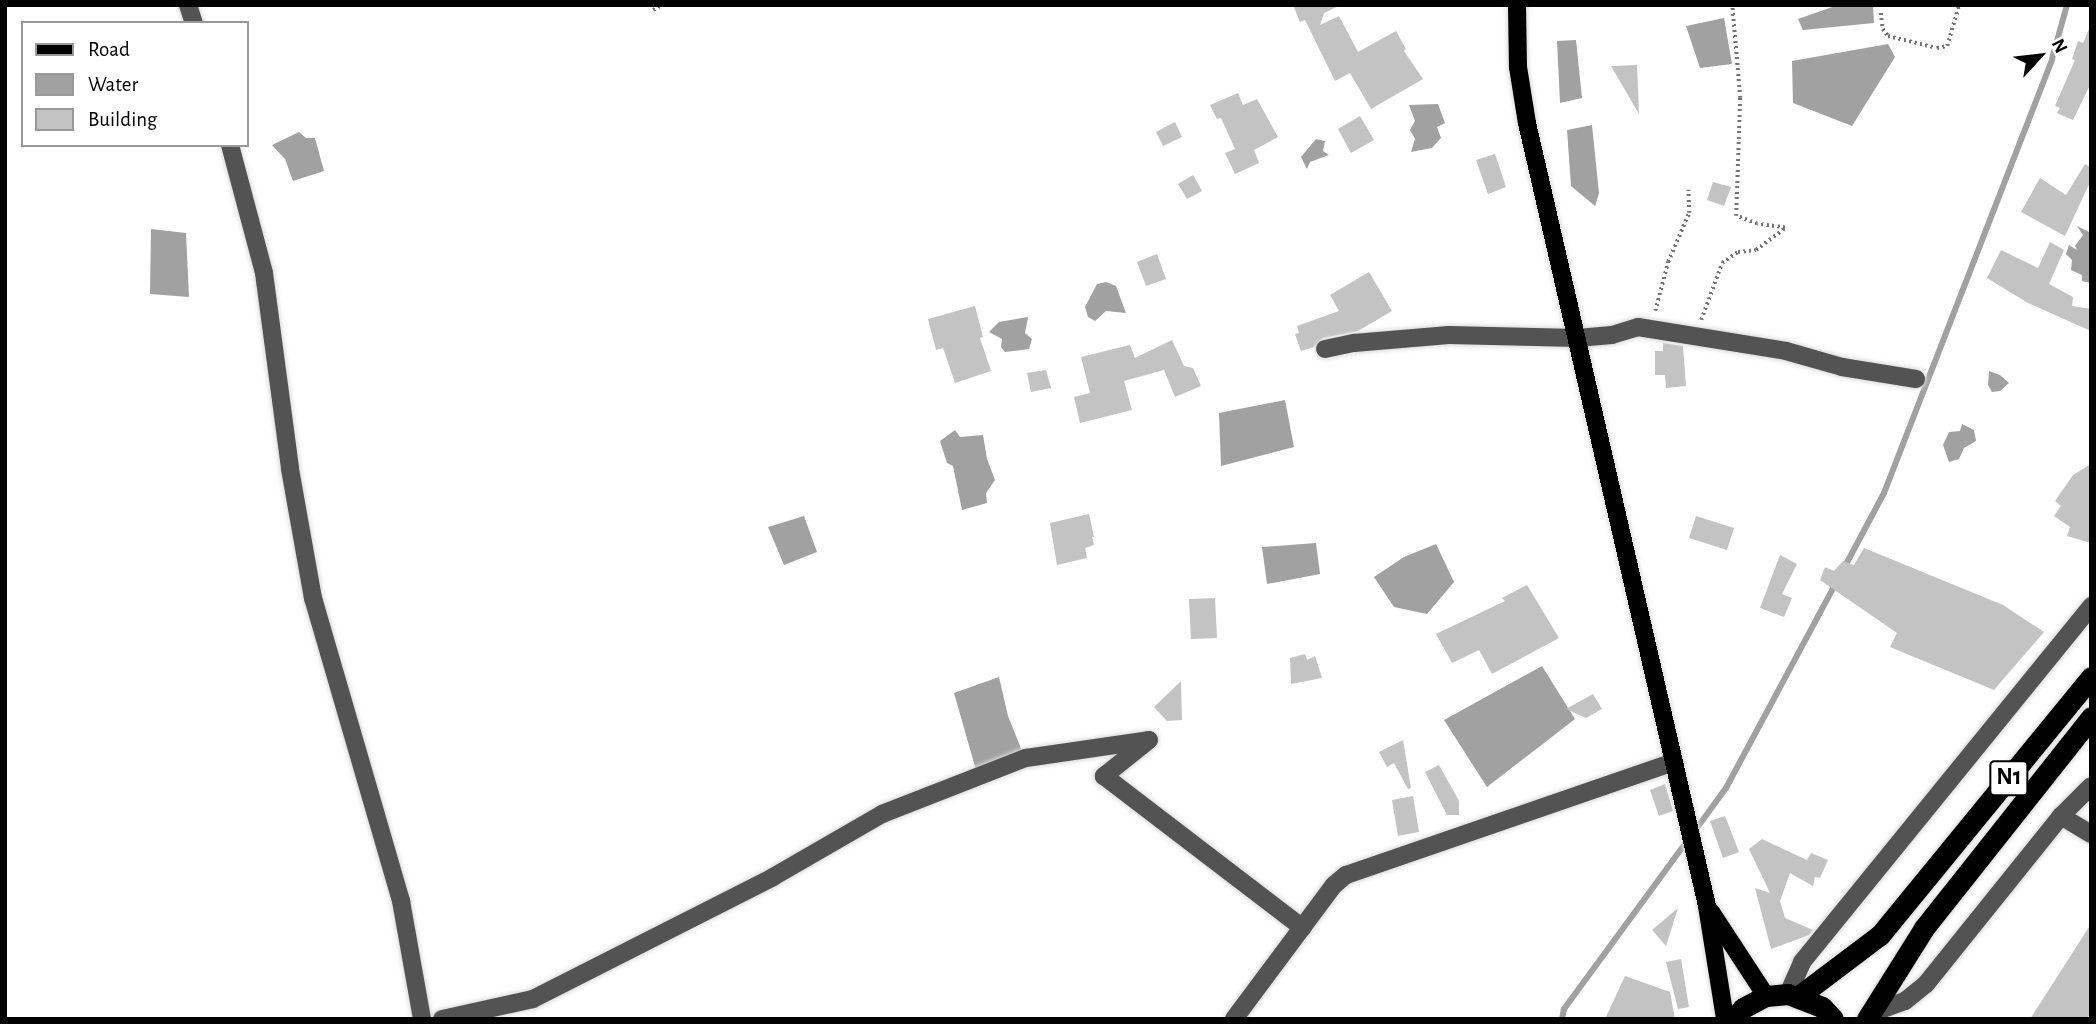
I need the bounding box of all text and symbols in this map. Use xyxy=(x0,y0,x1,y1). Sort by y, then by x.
legend xyxy=(21,21,248,147)
north arrow xyxy=(2005,21,2075,91)
text: N xyxy=(2048,36,2071,56)
text: Road xyxy=(88,39,130,60)
text: Water xyxy=(88,74,138,95)
text: Building xyxy=(88,109,157,130)
road number: N1 xyxy=(1988,758,2030,798)

